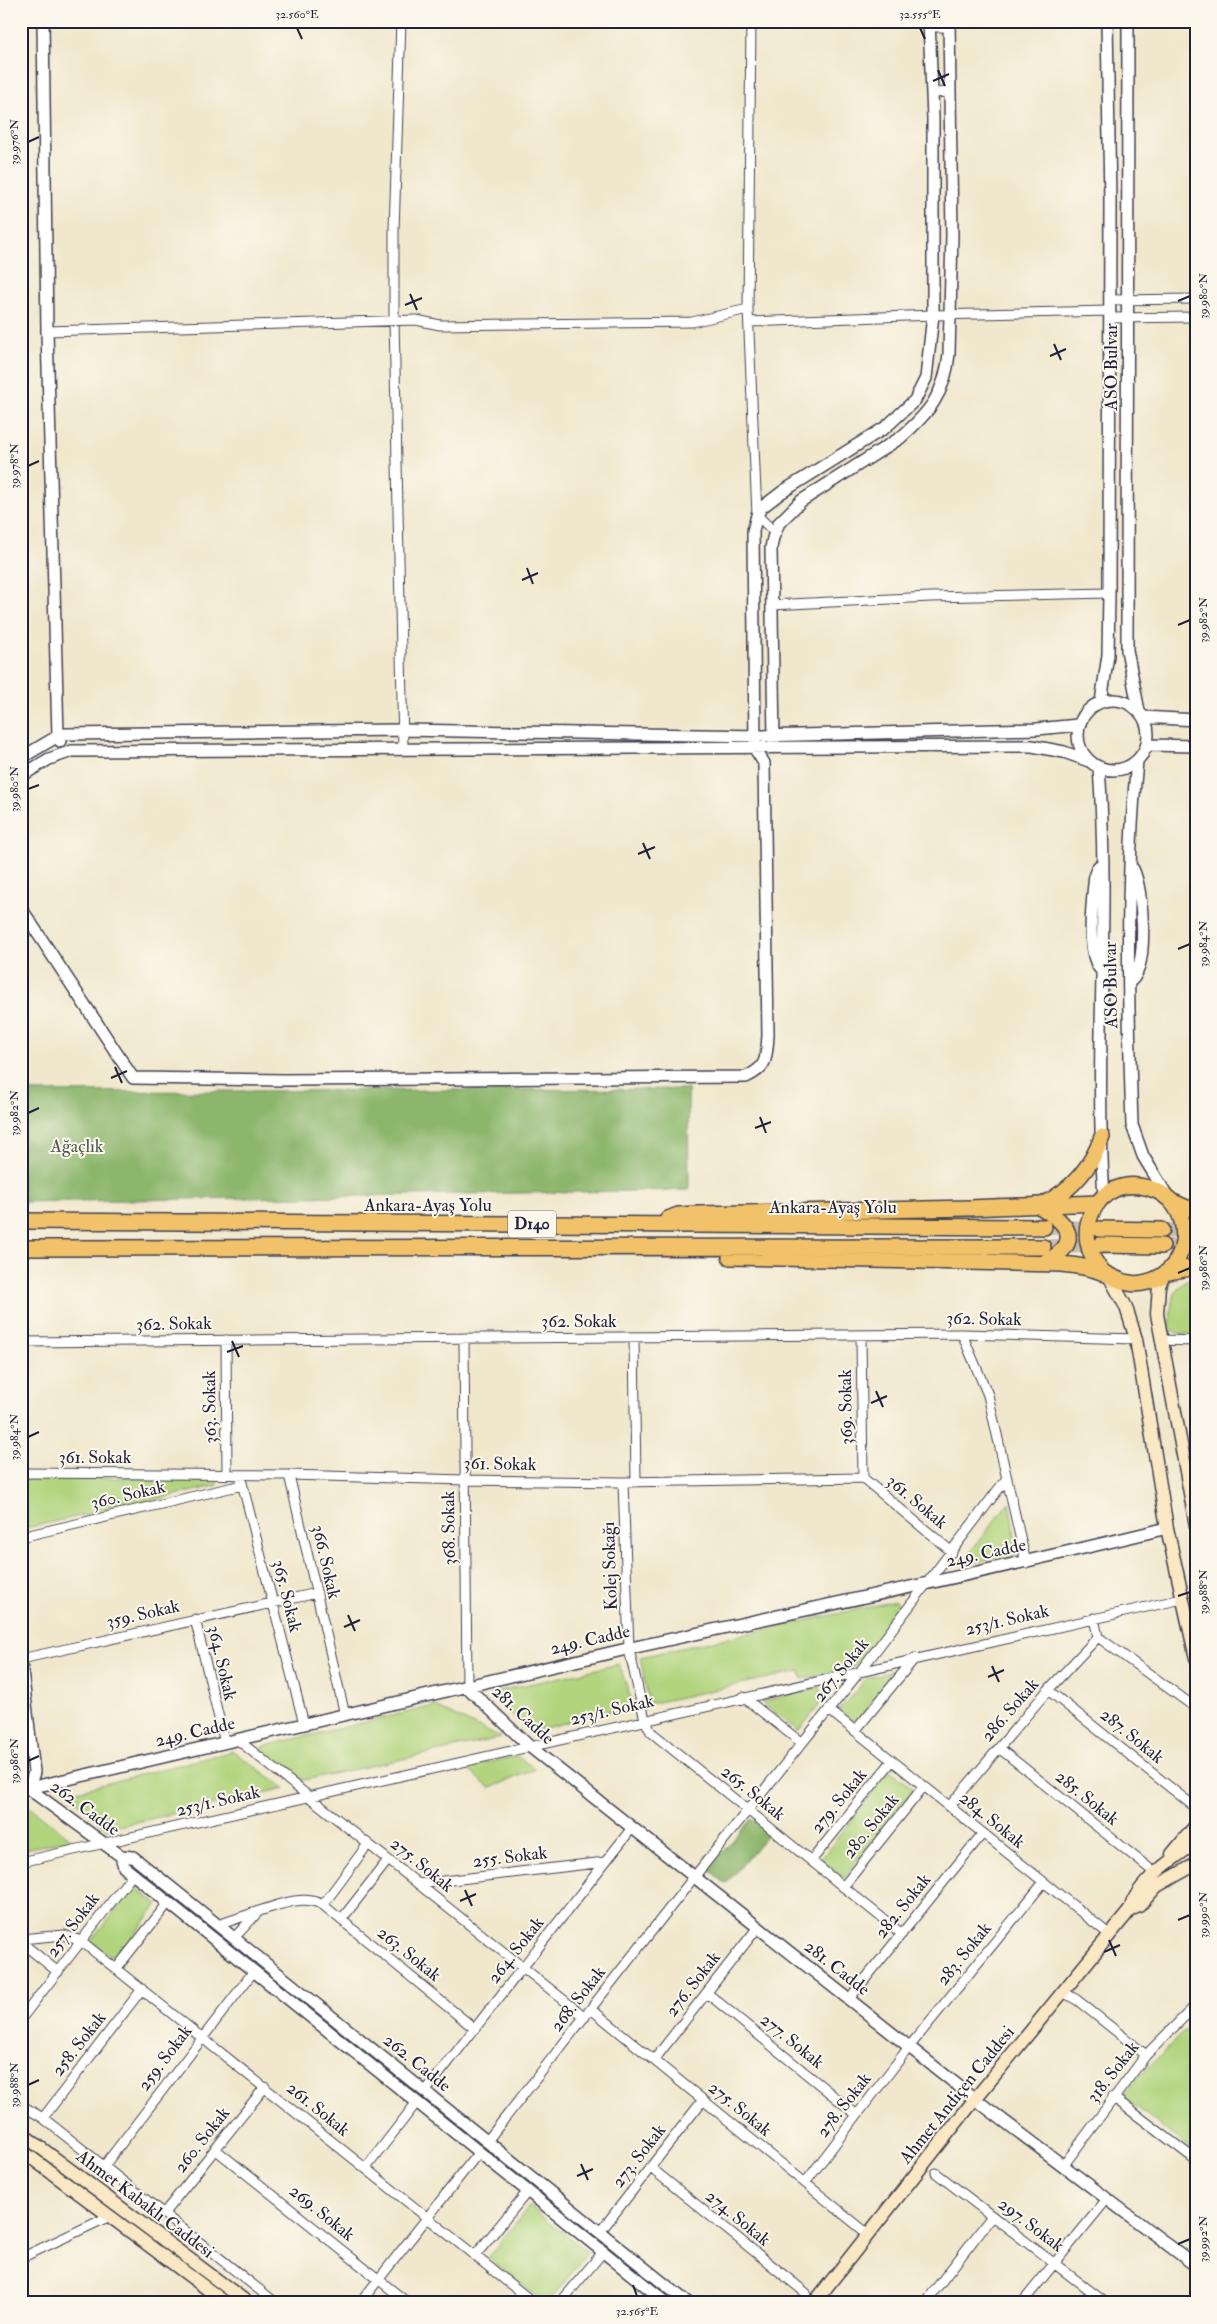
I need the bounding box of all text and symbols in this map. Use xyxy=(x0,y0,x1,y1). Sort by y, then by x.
text: 32.560°E xyxy=(275,7,319,22)
text: 32.555°E xyxy=(899,7,941,22)
text: 39.976°N xyxy=(7,119,22,165)
text: 39.980°N xyxy=(1196,273,1211,319)
street label: ASO Bulvar xyxy=(1100,323,1123,412)
text: 39.978°N xyxy=(7,443,22,489)
text: 39.982°N xyxy=(1196,597,1211,643)
text: 39.980°N xyxy=(7,766,22,812)
text: 39.984°N xyxy=(1196,921,1211,967)
street label: ASO Bulvar xyxy=(1099,941,1123,1030)
text: 39.982°N xyxy=(7,1090,22,1136)
park label: Ağaçlık xyxy=(50,1135,104,1158)
street label: Ankara-Ayaş Yolu xyxy=(363,1194,492,1217)
street label: Ankara-Ayaş Yolu xyxy=(768,1196,897,1219)
road number: D140 xyxy=(508,1210,556,1238)
text: 39.986°N xyxy=(1196,1245,1211,1291)
street label: 362. Sokak xyxy=(946,1307,1022,1331)
street label: 362. Sokak xyxy=(541,1310,617,1333)
street label: 362. Sokak xyxy=(136,1312,212,1336)
street label: 369. Sokak xyxy=(834,1369,858,1445)
street label: 363. Sokak xyxy=(198,1370,222,1444)
text: 39.984°N xyxy=(7,1414,22,1460)
street label: 361. Sokak xyxy=(59,1446,132,1469)
street label: 361. Sokak xyxy=(463,1452,537,1476)
street label: 361. Sokak xyxy=(882,1470,953,1534)
street label: 360. Sokak xyxy=(89,1475,168,1515)
street label: 368. Sokak xyxy=(437,1490,461,1566)
street label: Kolej Sokağı xyxy=(597,1521,623,1611)
street label: 366. Sokak xyxy=(306,1523,346,1602)
street label: 249. Cadde xyxy=(944,1533,1029,1573)
street label: 365. Sokak xyxy=(267,1557,307,1635)
text: 39.988°N xyxy=(1196,1569,1211,1615)
street label: 359. Sokak xyxy=(104,1594,182,1634)
street label: 253/1. Sokak xyxy=(963,1599,1052,1641)
street label: 249. Cadde xyxy=(548,1620,633,1660)
street label: 364. Sokak xyxy=(202,1623,242,1703)
street label: 267. Sokak xyxy=(808,1633,874,1707)
street label: 286. Sokak xyxy=(976,1673,1044,1747)
street label: 281. Cadde xyxy=(487,1680,559,1750)
street label: 253/1. Sokak xyxy=(568,1689,657,1731)
street label: 287. Sokak xyxy=(1095,1703,1169,1769)
street label: 249. Cadde xyxy=(153,1712,238,1752)
text: 39.986°N xyxy=(7,1738,22,1784)
street label: 265. Sokak xyxy=(716,1760,790,1826)
street label: 279. Sokak xyxy=(806,1764,872,1838)
street label: 285. Sokak xyxy=(1050,1765,1124,1831)
street label: 262. Cadde xyxy=(46,1775,125,1841)
street label: 253/1. Sokak xyxy=(174,1780,263,1822)
street label: 284. Sokak xyxy=(954,1787,1030,1854)
street label: 280. Sokak xyxy=(838,1788,904,1863)
street label: 275. Sokak xyxy=(385,1832,459,1898)
street label: 255. Sokak xyxy=(471,1841,549,1873)
street label: 282. Sokak xyxy=(870,1869,936,1943)
street label: 257. Sokak xyxy=(41,1888,105,1962)
text: 39.990°N xyxy=(1196,1891,1211,1938)
street label: 264. Sokak xyxy=(483,1912,550,1988)
street label: 283. Sokak xyxy=(932,1917,997,1990)
street label: 263. Sokak xyxy=(372,1921,446,1987)
street label: 281. Cadde xyxy=(800,1935,875,2001)
street label: 276. Sokak xyxy=(660,1946,726,2021)
street label: 268. Sokak xyxy=(545,1961,611,2036)
street label: 258. Sokak xyxy=(47,2007,112,2081)
street label: 277. Sokak xyxy=(755,2008,829,2074)
street label: 259. Sokak xyxy=(133,2020,197,2095)
street label: Ahmet Andiçen Caddesi xyxy=(894,2021,1020,2169)
street label: 262. Cadde xyxy=(379,2029,456,2098)
street label: 318. Sokak xyxy=(1082,2036,1145,2108)
text: 39.988°N xyxy=(7,2062,22,2108)
street label: 278. Sokak xyxy=(811,2068,877,2142)
street label: 261. Sokak xyxy=(282,2076,355,2142)
street label: 275. Sokak xyxy=(703,2076,777,2142)
street label: 260. Sokak xyxy=(169,2102,235,2178)
street label: 273. Sokak xyxy=(607,2119,671,2192)
street label: Ahmet Kabaklı Caddesi xyxy=(71,2144,219,2263)
street label: 269. Sokak xyxy=(285,2180,360,2247)
street label: 274. Sokak xyxy=(701,2185,776,2251)
street label: 297. Sokak xyxy=(993,2193,1069,2257)
text: 39.992°N xyxy=(1196,2216,1211,2262)
text: 32.565°E xyxy=(616,2304,658,2319)

